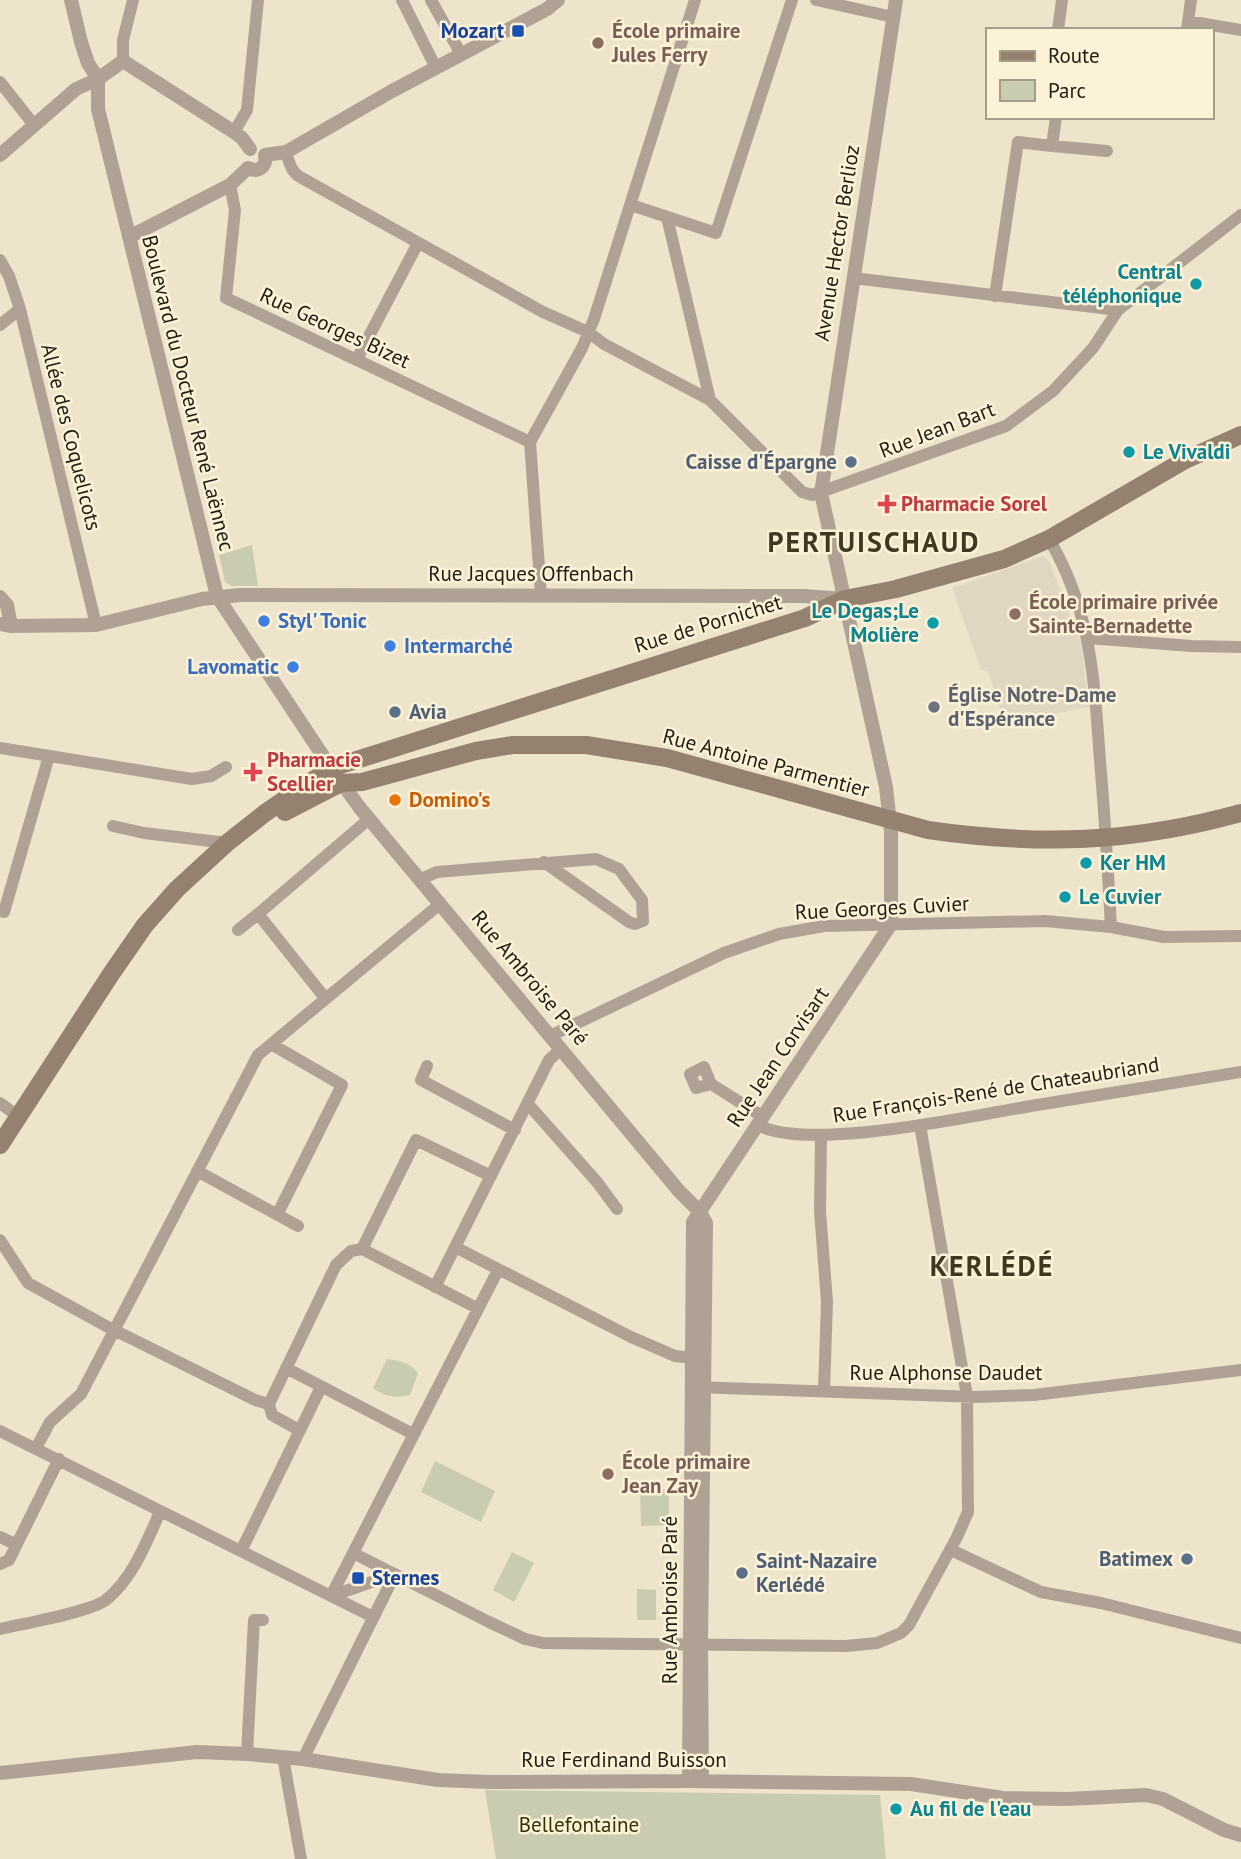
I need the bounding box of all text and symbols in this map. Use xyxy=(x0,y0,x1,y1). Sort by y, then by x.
place label: Mozart xyxy=(441,17,505,44)
place label: École primaire Jules Ferry xyxy=(611,17,741,68)
marker: Mozart xyxy=(510,23,526,39)
legend xyxy=(986,28,1213,119)
marker: École primaire Jules Ferry xyxy=(590,35,606,51)
text: Route xyxy=(1048,42,1100,69)
text: Parc xyxy=(1048,77,1086,104)
street label: Avenue Hector Berlioz xyxy=(808,143,865,343)
street label: Boulevard du Docteur René Laënnec xyxy=(136,232,241,554)
place label: Central téléphonique xyxy=(1063,258,1183,309)
marker: Central téléphonique xyxy=(1188,276,1204,292)
street label: Rue Georges Bizet xyxy=(256,281,415,374)
street label: Allée des Coquelicots xyxy=(35,341,108,533)
street label: Rue Jean Bart xyxy=(875,395,998,464)
place label: Le Vivaldi xyxy=(1143,438,1230,465)
marker: Le Vivaldi xyxy=(1121,444,1137,460)
place label: Caisse d'Épargne xyxy=(686,448,837,475)
marker: Caisse d'Épargne xyxy=(843,454,859,470)
place label: Pharmacie Sorel xyxy=(901,490,1048,517)
marker: Pharmacie Sorel xyxy=(879,496,895,512)
district label: PERTUISCHAUD xyxy=(768,523,980,560)
street label: Rue Jacques Offenbach xyxy=(428,560,634,587)
street label: Rue de Pornichet xyxy=(631,588,785,659)
place label: École primaire privée Sainte-Bernadette xyxy=(1029,588,1218,639)
place label: Le Degas;Le Molière xyxy=(811,597,919,648)
marker: École primaire privée Sainte-Bernadette xyxy=(1007,606,1023,622)
place label: Styl' Tonic xyxy=(278,607,367,634)
marker: Styl' Tonic xyxy=(256,613,272,629)
marker: Le Degas;Le Molière xyxy=(925,615,941,631)
place label: Intermarché xyxy=(404,632,513,659)
marker: Intermarché xyxy=(382,638,398,654)
place label: Lavomatic xyxy=(187,653,279,680)
marker: Lavomatic xyxy=(285,659,301,675)
place label: Église Notre-Dame d'Espérance xyxy=(948,681,1116,732)
place label: Avia xyxy=(409,698,447,725)
marker: Église Notre-Dame d'Espérance xyxy=(926,699,942,715)
marker: Avia xyxy=(387,704,403,720)
street label: Rue Antoine Parmentier xyxy=(660,722,872,803)
place label: Pharmacie Scellier xyxy=(267,746,361,797)
marker: Pharmacie Scellier xyxy=(245,764,261,780)
place label: Domino's xyxy=(409,786,490,813)
marker: Domino's xyxy=(387,792,403,808)
place label: Ker HM xyxy=(1100,849,1166,876)
marker: Ker HM xyxy=(1078,855,1094,871)
place label: Le Cuvier xyxy=(1079,883,1162,910)
street label: Rue Georges Cuvier xyxy=(794,889,970,926)
marker: Le Cuvier xyxy=(1057,889,1073,905)
street label: Rue Ambroise Paré xyxy=(466,905,595,1051)
street label: Rue Jean Corvisart xyxy=(721,981,835,1132)
street label: Rue François-René de Chateaubriand xyxy=(831,1050,1161,1129)
district label: KERLÉDÉ xyxy=(930,1247,1054,1284)
street label: Rue Alphonse Daudet xyxy=(850,1359,1042,1386)
place label: École primaire Jean Zay xyxy=(621,1448,751,1499)
marker: École primaire Jean Zay xyxy=(600,1466,616,1482)
street label: Rue Ambroise Paré xyxy=(656,1516,683,1684)
place label: Batimex xyxy=(1099,1545,1173,1572)
place label: Saint-Nazaire Kerlédé xyxy=(756,1547,877,1598)
marker: Batimex xyxy=(1179,1551,1195,1567)
place label: Sternes xyxy=(372,1564,440,1591)
marker: Saint-Nazaire Kerlédé xyxy=(734,1565,750,1581)
marker: Sternes xyxy=(350,1570,366,1586)
street label: Rue Ferdinand Buisson xyxy=(521,1746,727,1773)
place label: Au fil de l'eau xyxy=(910,1795,1031,1822)
marker: Au fil de l'eau xyxy=(888,1801,904,1817)
park label: Bellefontaine xyxy=(519,1811,639,1838)

